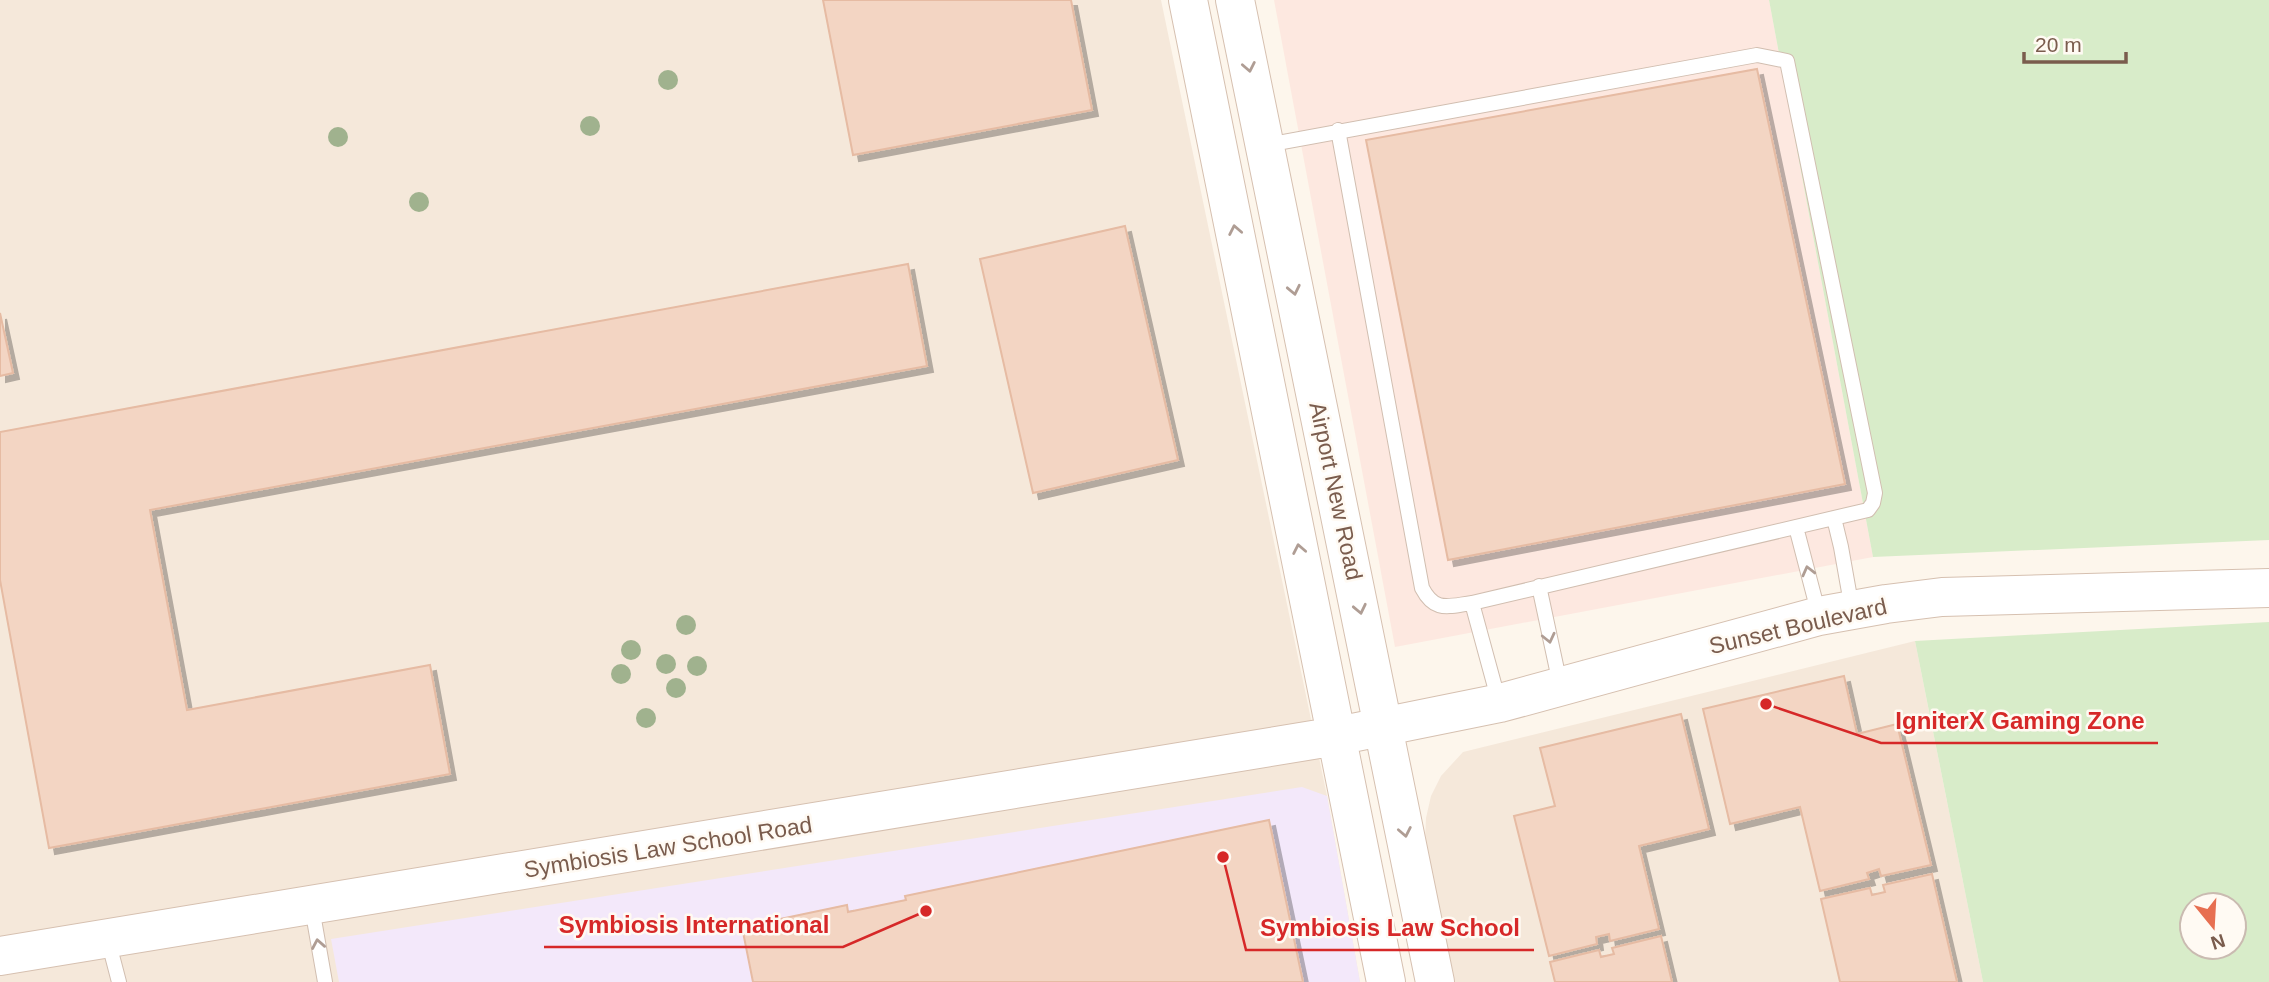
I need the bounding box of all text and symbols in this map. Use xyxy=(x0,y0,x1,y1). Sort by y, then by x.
scale bar xyxy=(2024,21,2126,65)
text: 20 m xyxy=(2035,33,2082,56)
one-way arrow xyxy=(1240,61,1255,73)
one-way arrow xyxy=(1228,224,1243,236)
one-way arrow xyxy=(1286,284,1301,296)
street label: Airport New Road xyxy=(1304,400,1368,582)
one-way arrow xyxy=(1292,543,1307,555)
one-way arrow xyxy=(1802,566,1816,578)
street label: Sunset Boulevard xyxy=(1707,593,1889,659)
one-way arrow xyxy=(1352,603,1367,615)
one-way arrow xyxy=(1541,631,1555,643)
callout: IgniterX Gaming Zone xyxy=(1881,698,2158,743)
text: IgniterX Gaming Zone xyxy=(1895,707,2145,734)
street label: Symbiosis Law School Road xyxy=(522,811,814,883)
one-way arrow xyxy=(1397,826,1412,838)
north arrow xyxy=(2178,891,2248,961)
callout: Symbiosis International xyxy=(544,902,843,947)
callout: Symbiosis Law School xyxy=(1246,905,1534,950)
text: Symbiosis International xyxy=(559,911,829,938)
text: Symbiosis Law School xyxy=(1260,914,1520,941)
text: N xyxy=(2208,930,2228,954)
one-way arrow xyxy=(311,938,326,950)

